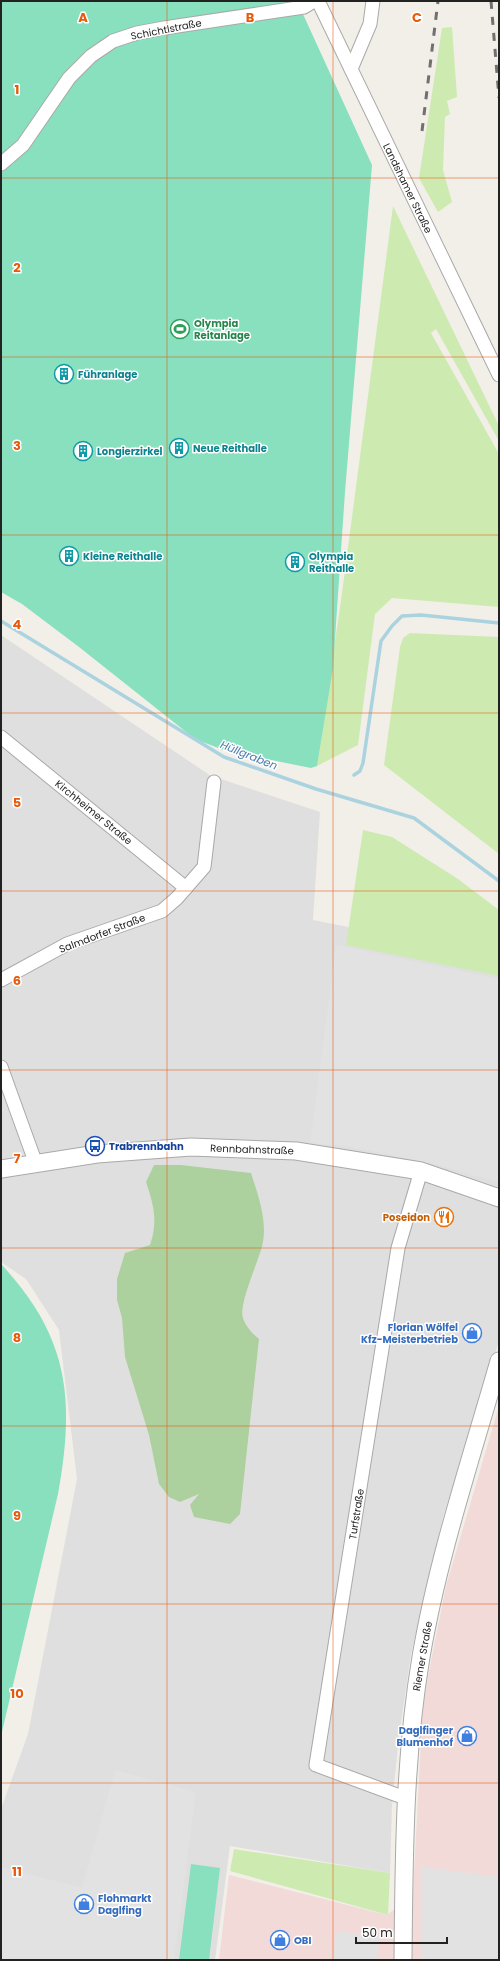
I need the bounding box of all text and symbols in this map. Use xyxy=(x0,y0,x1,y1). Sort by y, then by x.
text: A xyxy=(78,8,88,27)
text: B xyxy=(246,8,255,27)
text: C xyxy=(412,8,422,27)
street label: Schichtlstraße xyxy=(129,15,203,44)
text: 1 xyxy=(15,80,19,99)
street label: Landshamer Straße xyxy=(379,141,436,236)
text: 2 xyxy=(13,258,21,277)
place label: Olympia Reitanlage xyxy=(194,316,250,343)
sports icon: Olympia Reitanlage xyxy=(169,318,191,340)
building icon: Führanlage xyxy=(53,363,75,385)
place label: Führanlage xyxy=(78,367,137,382)
text: 3 xyxy=(13,436,21,455)
building icon: Neue Reithalle xyxy=(168,437,190,459)
building icon: Longierzirkel xyxy=(72,440,94,462)
place label: Neue Reithalle xyxy=(193,441,267,456)
place label: Longierzirkel xyxy=(97,444,163,459)
building icon: Kleine Reithalle xyxy=(58,545,80,567)
place label: Kleine Reithalle xyxy=(83,549,162,564)
place label: Olympia Reithalle xyxy=(309,549,354,576)
building icon: Olympia Reithalle xyxy=(284,551,306,573)
text: 4 xyxy=(13,615,22,634)
water label: Hüllgraben xyxy=(218,736,280,774)
street label: Kirchheimer Straße xyxy=(52,776,136,848)
text: 5 xyxy=(13,793,21,812)
street label: Salmdorfer Straße xyxy=(57,910,147,957)
text: 6 xyxy=(13,971,21,990)
bus stop icon: Trabrennbahn xyxy=(84,1135,106,1157)
place label: Trabrennbahn xyxy=(109,1139,184,1154)
street label: Rennbahnstraße xyxy=(210,1141,294,1158)
text: 7 xyxy=(14,1149,21,1168)
restaurant icon: Poseidon xyxy=(433,1206,455,1228)
place label: Poseidon xyxy=(383,1210,430,1225)
place label: Florian Wölfel Kfz-Meisterbetrieb xyxy=(361,1320,458,1347)
shop icon: Florian Wölfel Kfz-Meisterbetrieb xyxy=(461,1322,483,1344)
text: 8 xyxy=(13,1328,21,1347)
street label: Turfstraße xyxy=(345,1488,368,1541)
text: 9 xyxy=(13,1506,21,1525)
street label: Riemer Straße xyxy=(409,1620,436,1692)
text: 10 xyxy=(10,1684,24,1703)
place label: Daglfinger Blumenhof xyxy=(397,1723,454,1750)
shop icon: Daglfinger Blumenhof xyxy=(456,1725,478,1747)
text: 11 xyxy=(12,1862,22,1881)
place label: Flohmarkt Daglfing xyxy=(98,1891,151,1918)
shop icon: Flohmarkt Daglfing xyxy=(73,1893,95,1915)
scale bar xyxy=(356,1919,447,1945)
text: 50 m xyxy=(362,1924,393,1941)
shop icon: OBI xyxy=(269,1929,291,1951)
place label: OBI xyxy=(294,1933,311,1948)

